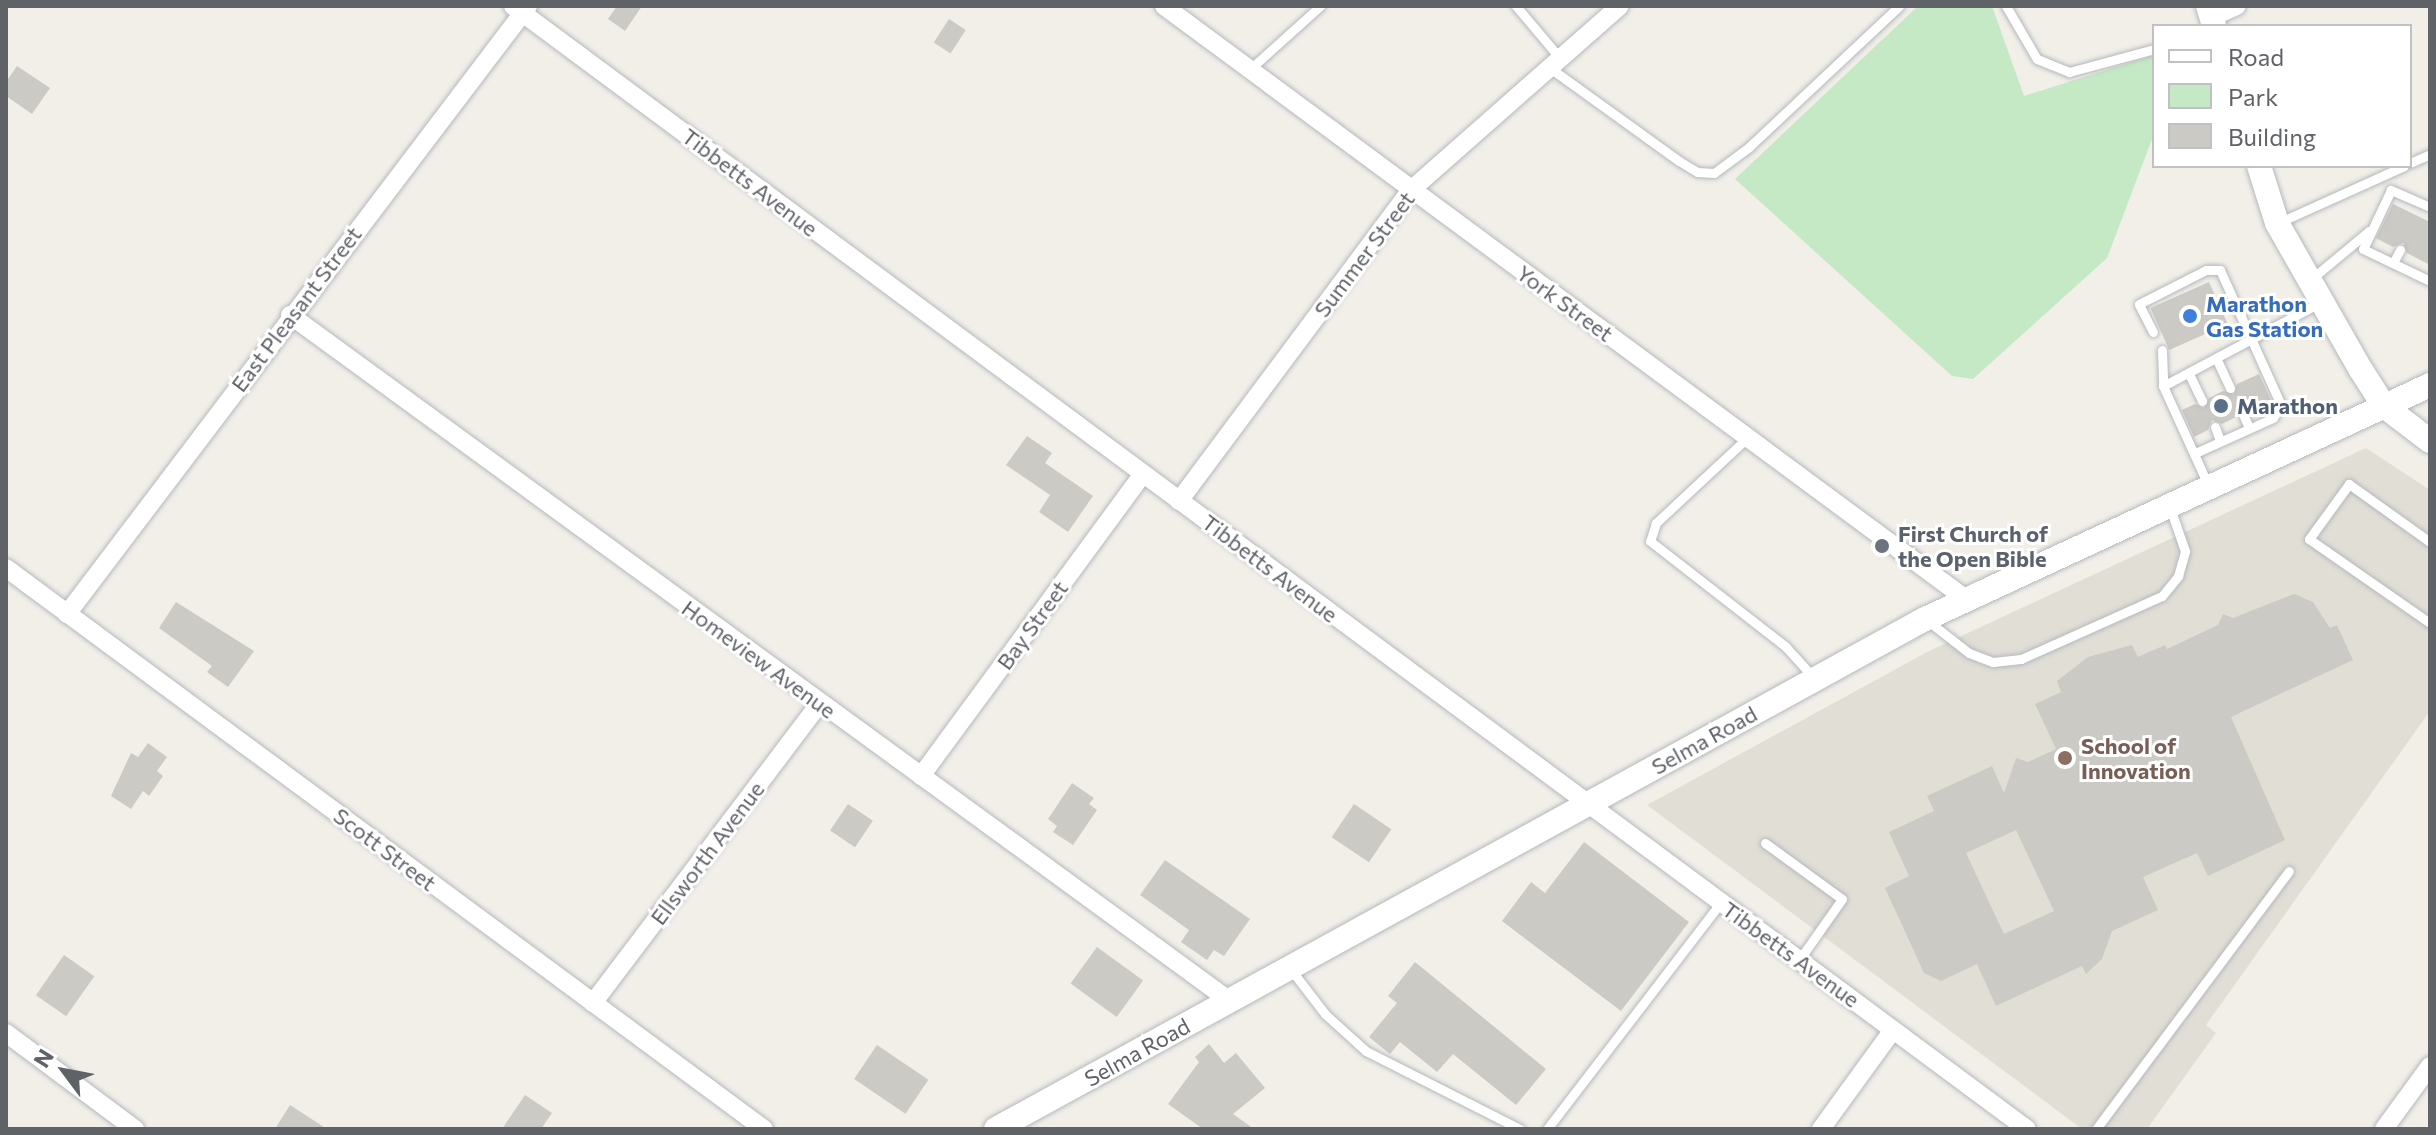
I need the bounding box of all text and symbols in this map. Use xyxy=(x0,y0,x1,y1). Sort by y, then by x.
legend xyxy=(2152,24,2412,168)
text: Road xyxy=(2228,42,2284,71)
text: Park xyxy=(2228,82,2278,111)
street label: Tibbetts Avenue xyxy=(677,122,823,242)
text: Building xyxy=(2228,122,2316,151)
street label: Summer Street xyxy=(1308,186,1420,322)
street label: East Pleasant Street xyxy=(225,221,367,397)
street label: York Street xyxy=(1512,259,1618,347)
place label: Marathon Gas Station xyxy=(2206,290,2323,342)
marker: Marathon Gas Station xyxy=(2181,307,2199,325)
place label: Marathon xyxy=(2237,393,2338,419)
marker: Marathon xyxy=(2212,397,2230,415)
street label: Tibbetts Avenue xyxy=(1197,508,1343,628)
place label: First Church of the Open Bible xyxy=(1898,520,2048,572)
marker: First Church of the Open Bible xyxy=(1873,537,1891,555)
street label: Bay Street xyxy=(991,575,1073,675)
street label: Homeview Avenue xyxy=(677,594,841,724)
street label: Selma Road xyxy=(1647,700,1761,780)
place label: School of Innovation xyxy=(2081,732,2191,784)
marker: School of Innovation xyxy=(2056,749,2074,767)
street label: Ellsworth Avenue xyxy=(645,776,769,930)
street label: Scott Street xyxy=(329,802,441,896)
street label: Tibbetts Avenue xyxy=(1717,895,1865,1013)
street label: Selma Road xyxy=(1080,1012,1194,1092)
north arrow xyxy=(24,1031,104,1111)
text: N xyxy=(27,1044,59,1072)

